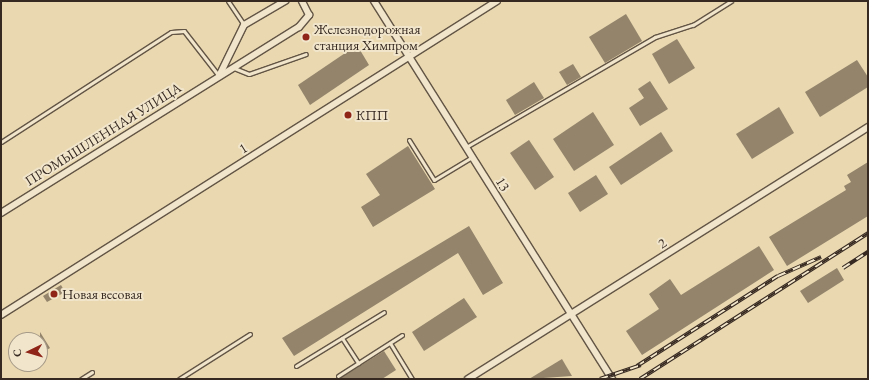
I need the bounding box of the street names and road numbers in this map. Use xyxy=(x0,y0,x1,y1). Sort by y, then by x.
street label: ПРОМЫШЛЕННАЯ УЛИЦА xyxy=(22,79,184,189)
street label: 1 xyxy=(236,139,250,157)
street label: 13 xyxy=(492,174,514,194)
street label: 2 xyxy=(655,234,669,252)

